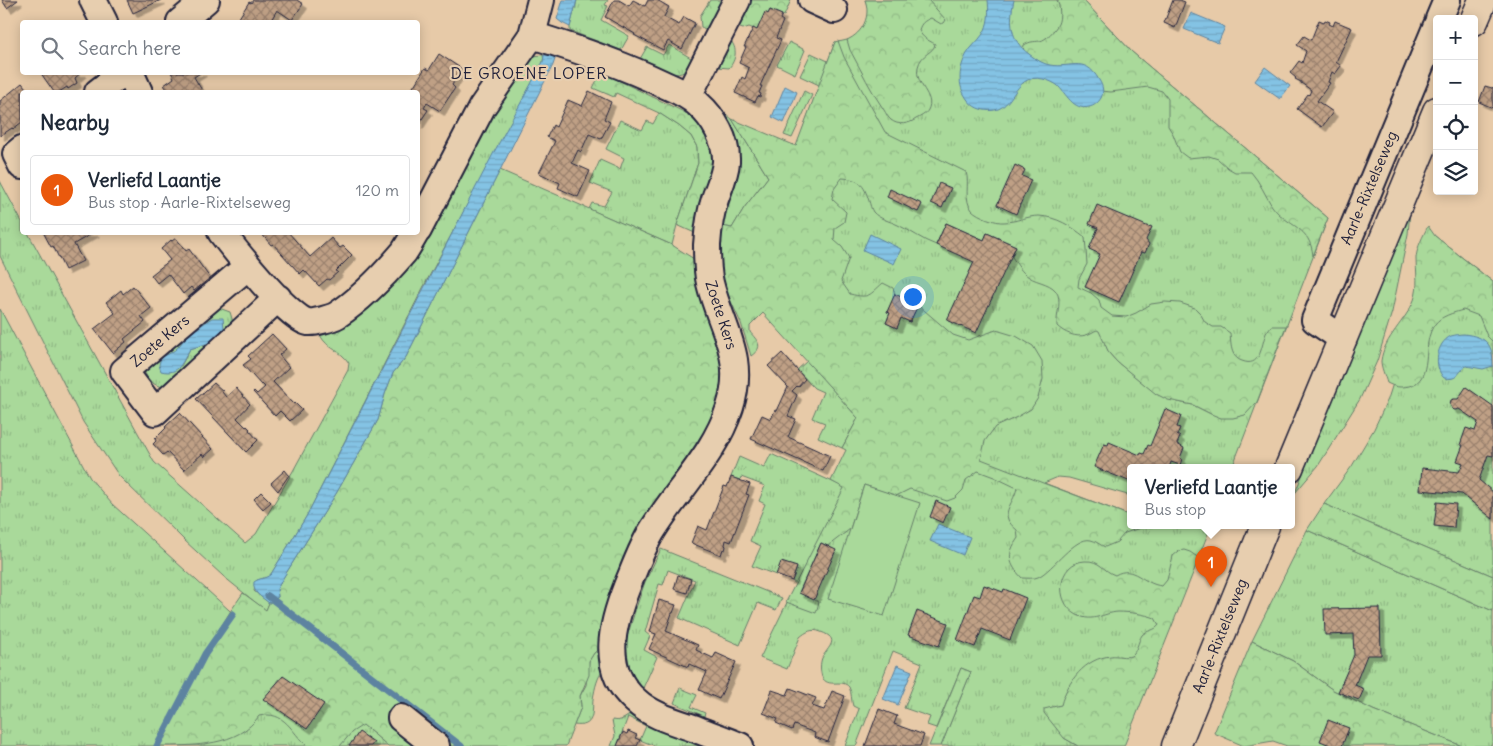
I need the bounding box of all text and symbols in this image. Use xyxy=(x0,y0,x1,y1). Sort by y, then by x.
map controls xyxy=(1433,15,1478,195)
button: + xyxy=(1433,15,1478,60)
search box xyxy=(20,20,420,75)
icon: search xyxy=(38,34,66,62)
text: Search here xyxy=(78,36,181,60)
button: − xyxy=(1433,60,1478,105)
district label: DE GROENE LOPER xyxy=(451,63,607,83)
button: locate xyxy=(1433,105,1478,150)
text: Nearby xyxy=(40,109,110,136)
street label: Aarle-Rixtelseweg xyxy=(1336,128,1401,248)
button: layers xyxy=(1433,150,1478,195)
text: Verliefd Laantje xyxy=(88,168,221,192)
text: 1 xyxy=(54,180,60,200)
text: 120 m xyxy=(356,180,399,200)
text: Bus stop · Aarle-Rixtelseweg xyxy=(88,192,291,212)
street label: Zoete Kers xyxy=(701,278,742,352)
your location xyxy=(900,284,926,310)
street label: Zoete Kers xyxy=(126,310,193,371)
popup xyxy=(1127,464,1295,529)
text: Verliefd Laantje xyxy=(1144,475,1278,499)
text: Bus stop xyxy=(1144,499,1206,519)
pin: 1 xyxy=(1195,546,1227,587)
street label: Aarle-Rixtelseweg xyxy=(1188,576,1251,696)

